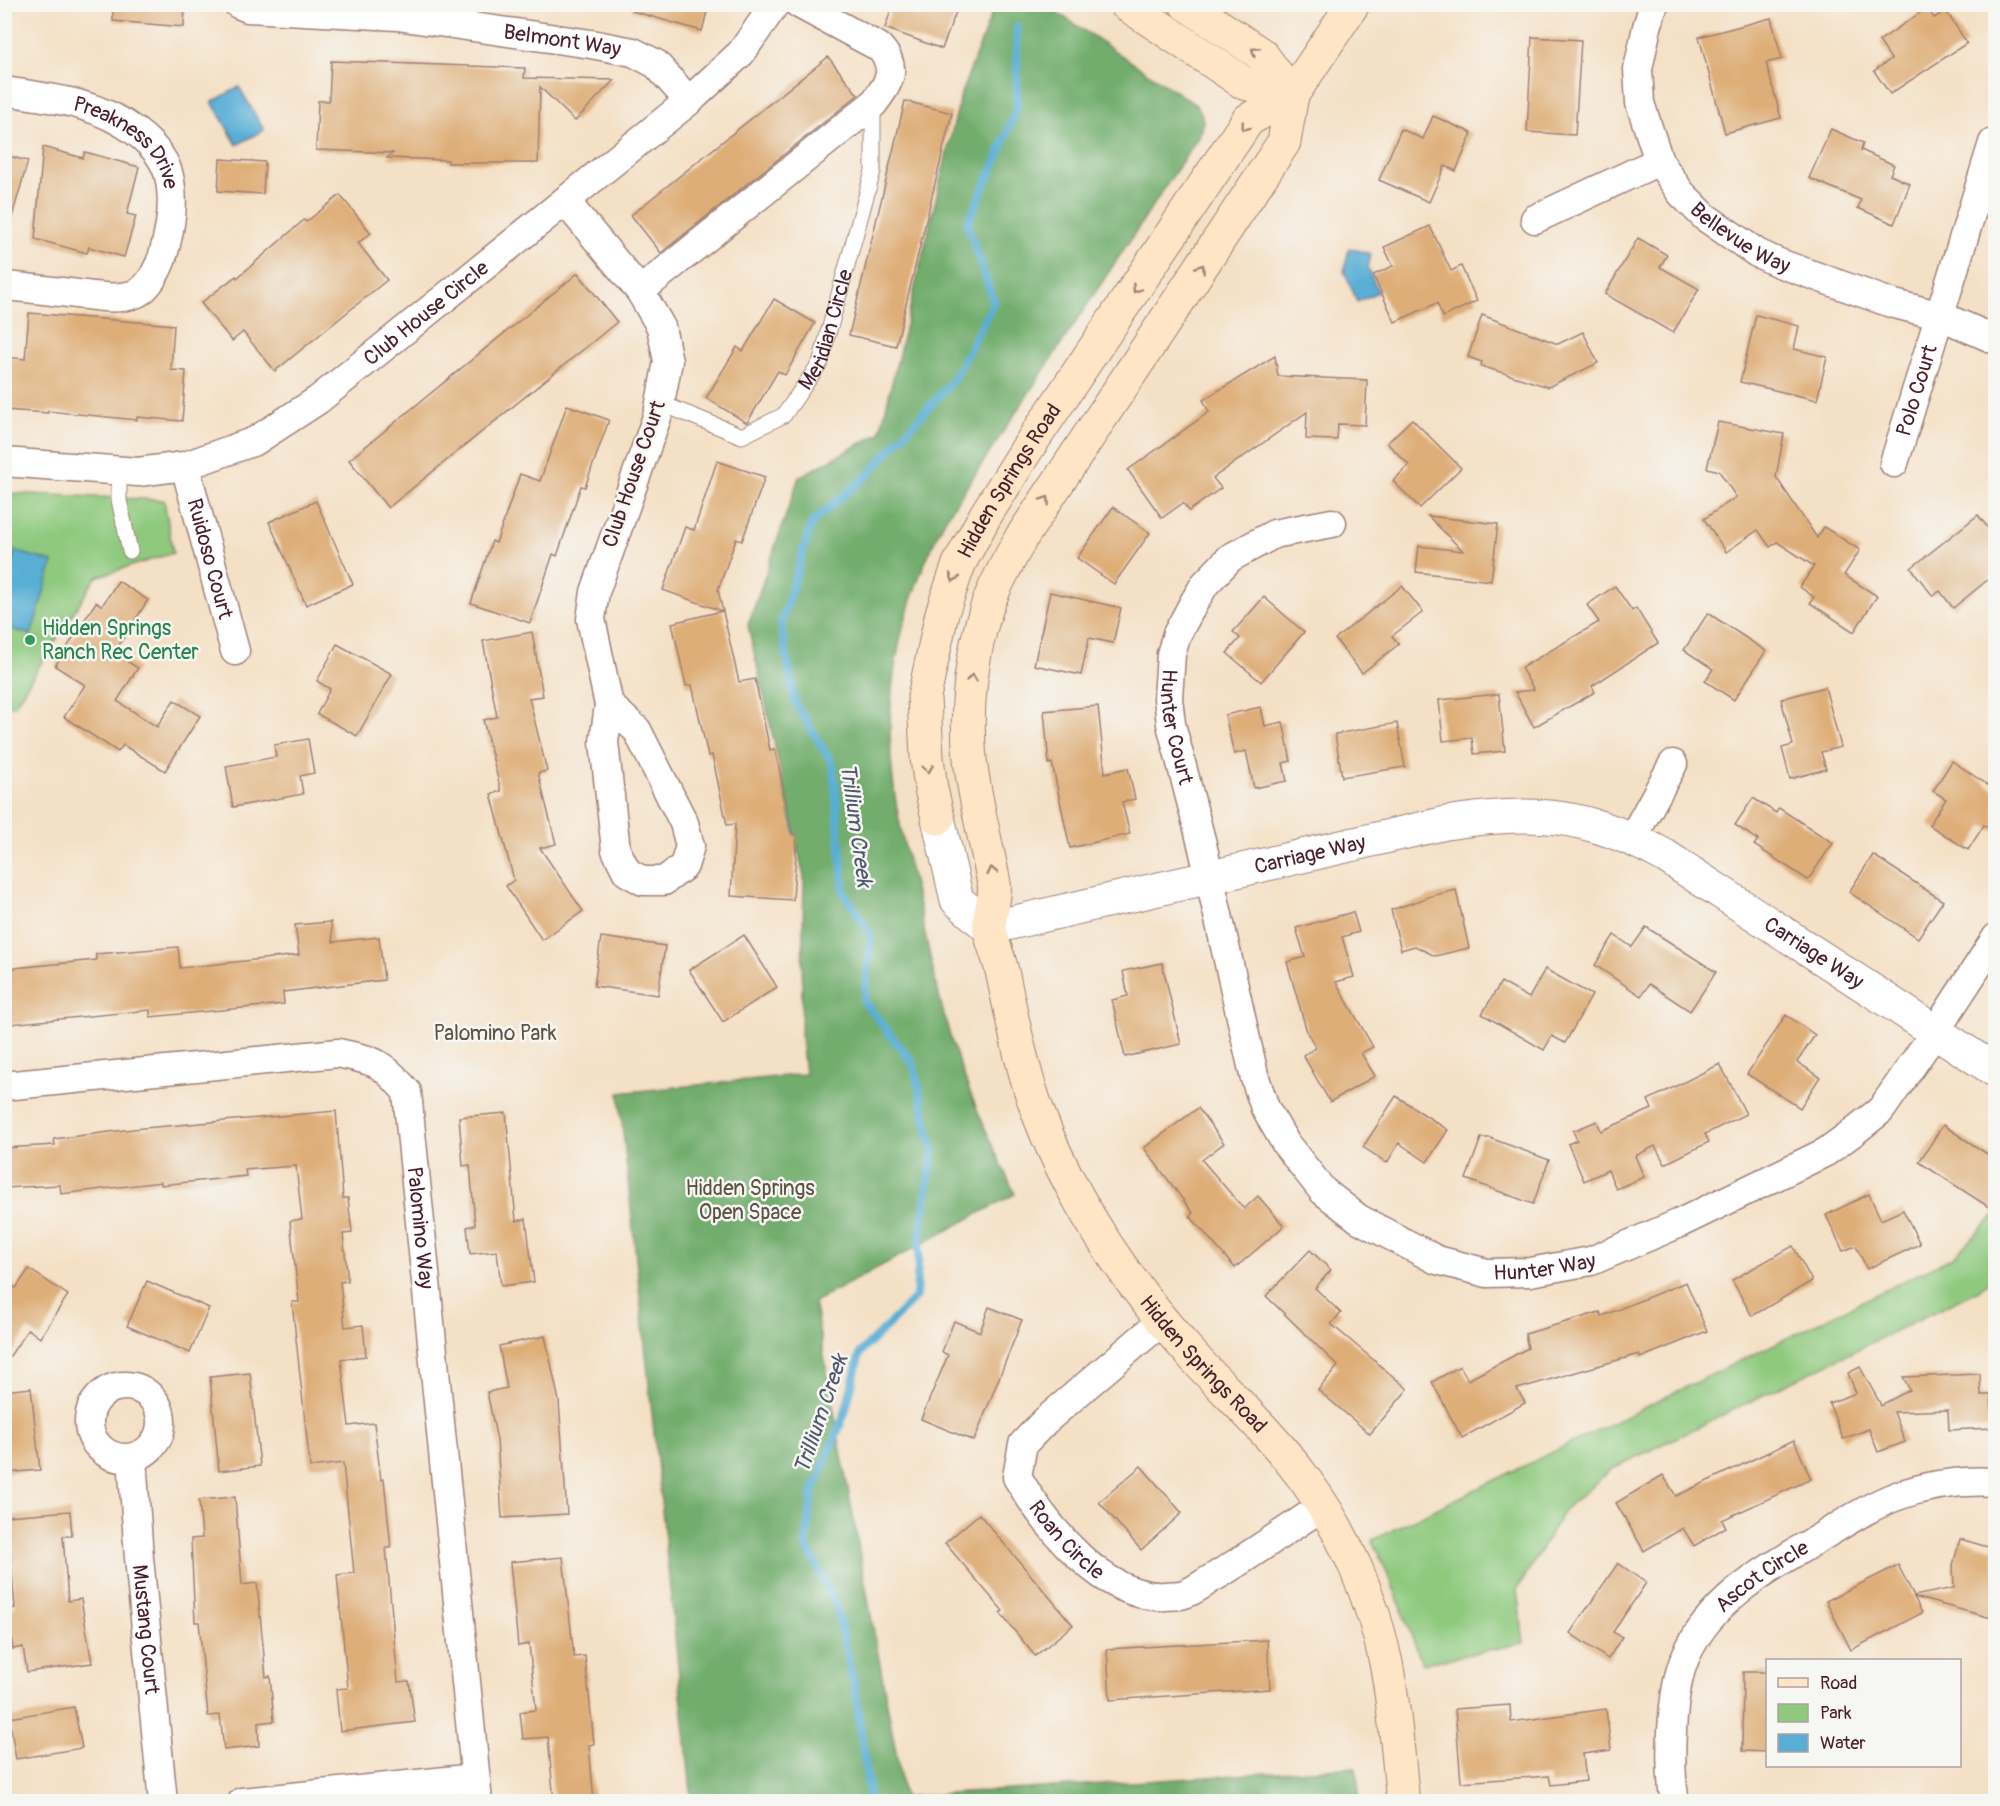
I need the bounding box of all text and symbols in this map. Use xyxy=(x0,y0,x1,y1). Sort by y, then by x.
street label: Belmont Way xyxy=(502,18,623,63)
one-way arrow xyxy=(1250,47,1261,58)
street label: Preakness Drive xyxy=(71,90,185,191)
one-way arrow xyxy=(1241,120,1252,131)
street label: Bellevue Way xyxy=(1684,196,1794,279)
street label: Club House Circle xyxy=(358,254,495,371)
one-way arrow xyxy=(1194,264,1205,275)
street label: Meridian Circle xyxy=(792,266,859,395)
one-way arrow xyxy=(1132,282,1143,293)
street label: Polo Court xyxy=(1890,341,1943,440)
street label: Club House Court xyxy=(596,396,672,551)
street label: Hidden Springs Road xyxy=(951,398,1067,563)
street label: Ruidoso Court xyxy=(181,495,239,622)
one-way arrow xyxy=(1039,496,1050,507)
one-way arrow xyxy=(949,572,962,583)
place label: Hidden Springs Ranch Rec Center xyxy=(42,615,199,666)
marker: Hidden Springs Ranch Rec Center xyxy=(23,633,37,647)
street label: Hunter Court xyxy=(1154,668,1200,788)
one-way arrow xyxy=(965,673,978,682)
water label: Trillium Creek xyxy=(833,762,879,890)
one-way arrow xyxy=(922,764,934,773)
street label: Carriage Way xyxy=(1252,828,1368,880)
one-way arrow xyxy=(986,866,999,876)
street label: Carriage Way xyxy=(1759,911,1869,995)
park label: Palomino Park xyxy=(433,1020,557,1047)
street label: Palomino Way xyxy=(401,1165,440,1290)
park label: Hidden Springs Open Space xyxy=(685,1175,815,1226)
street label: Hunter Way xyxy=(1493,1247,1598,1286)
street label: Hidden Springs Road xyxy=(1134,1290,1273,1439)
water label: Trillium Creek xyxy=(788,1349,855,1477)
street label: Roan Circle xyxy=(1023,1495,1110,1586)
street label: Ascot Circle xyxy=(1709,1534,1814,1618)
street label: Mustang Court xyxy=(126,1563,166,1696)
legend xyxy=(1766,1659,1961,1767)
text: Road xyxy=(1820,1672,1857,1695)
text: Park xyxy=(1820,1702,1852,1725)
text: Water xyxy=(1820,1732,1866,1755)

